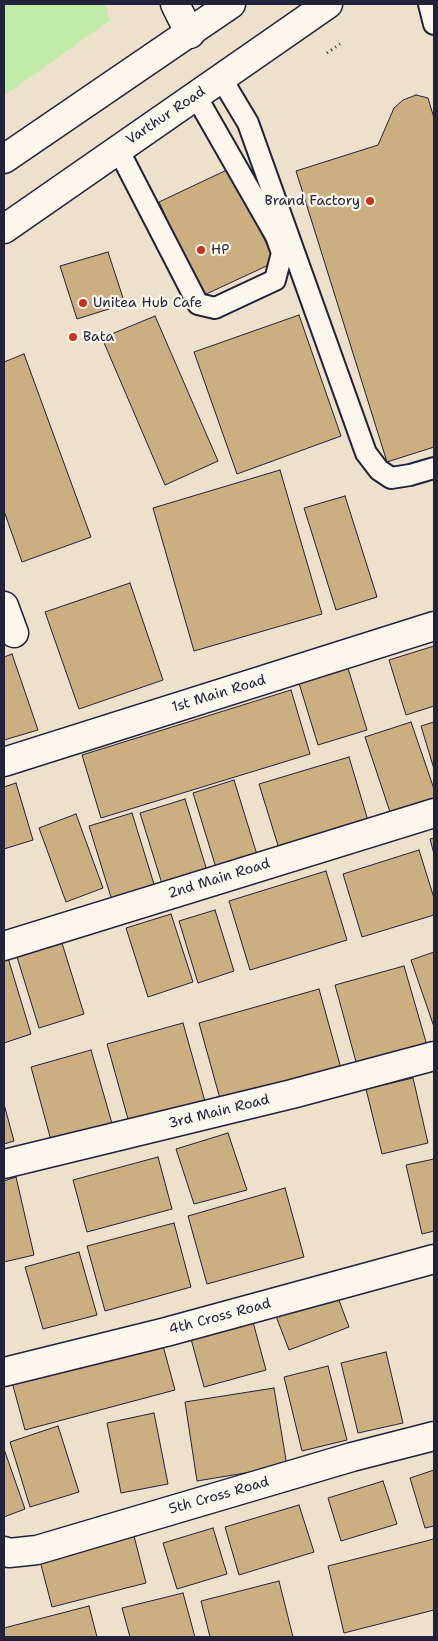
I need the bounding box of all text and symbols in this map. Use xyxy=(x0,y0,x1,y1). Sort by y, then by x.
street label: Varthur Road xyxy=(123,83,209,149)
place label: Brand Factory xyxy=(265,193,360,209)
marker: Brand Factory xyxy=(364,195,376,207)
place label: HP xyxy=(211,242,229,258)
marker: HP xyxy=(195,244,207,256)
place label: Unitea Hub Cafe xyxy=(93,295,202,311)
marker: Unitea Hub Cafe xyxy=(77,297,89,309)
place label: Bata xyxy=(83,329,114,345)
marker: Bata xyxy=(67,331,79,343)
street label: 1st Main Road xyxy=(170,672,268,716)
street label: 2nd Main Road xyxy=(166,855,272,903)
street label: 3rd Main Road xyxy=(167,1091,271,1133)
street label: 4th Cross Road xyxy=(167,1295,273,1339)
street label: 5th Cross Road xyxy=(167,1474,271,1518)

